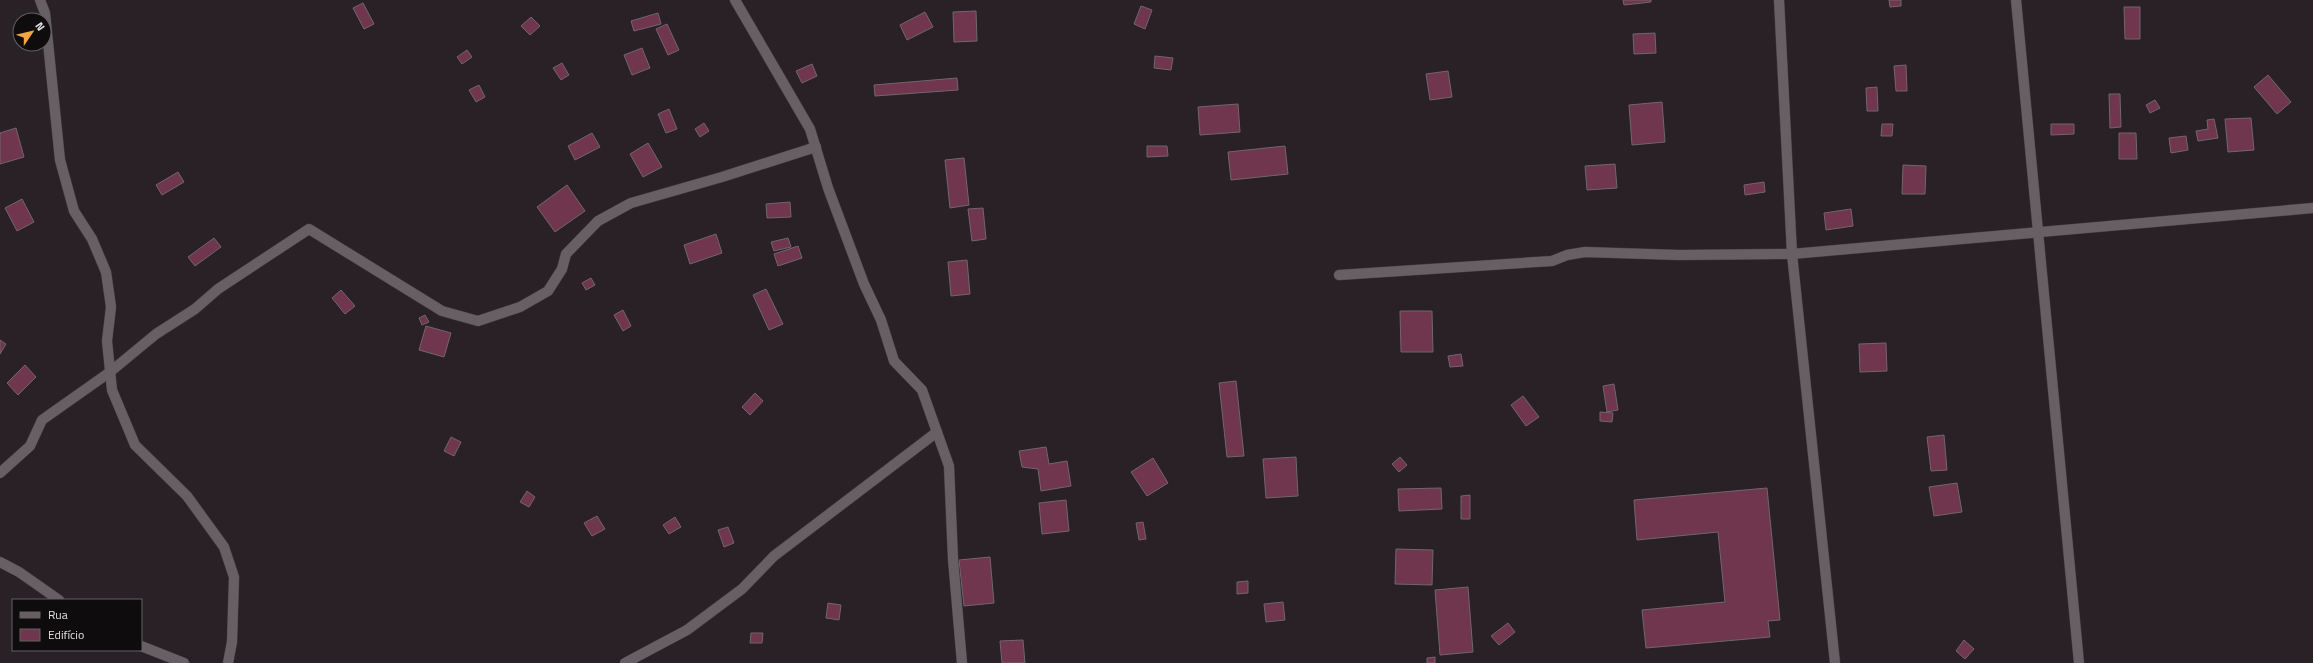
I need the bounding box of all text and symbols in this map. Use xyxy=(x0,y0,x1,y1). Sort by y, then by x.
north arrow xyxy=(12,12,52,52)
text: N xyxy=(31,19,49,34)
legend xyxy=(12,599,142,651)
text: Rua xyxy=(48,605,68,624)
text: Edifício xyxy=(48,625,84,644)

